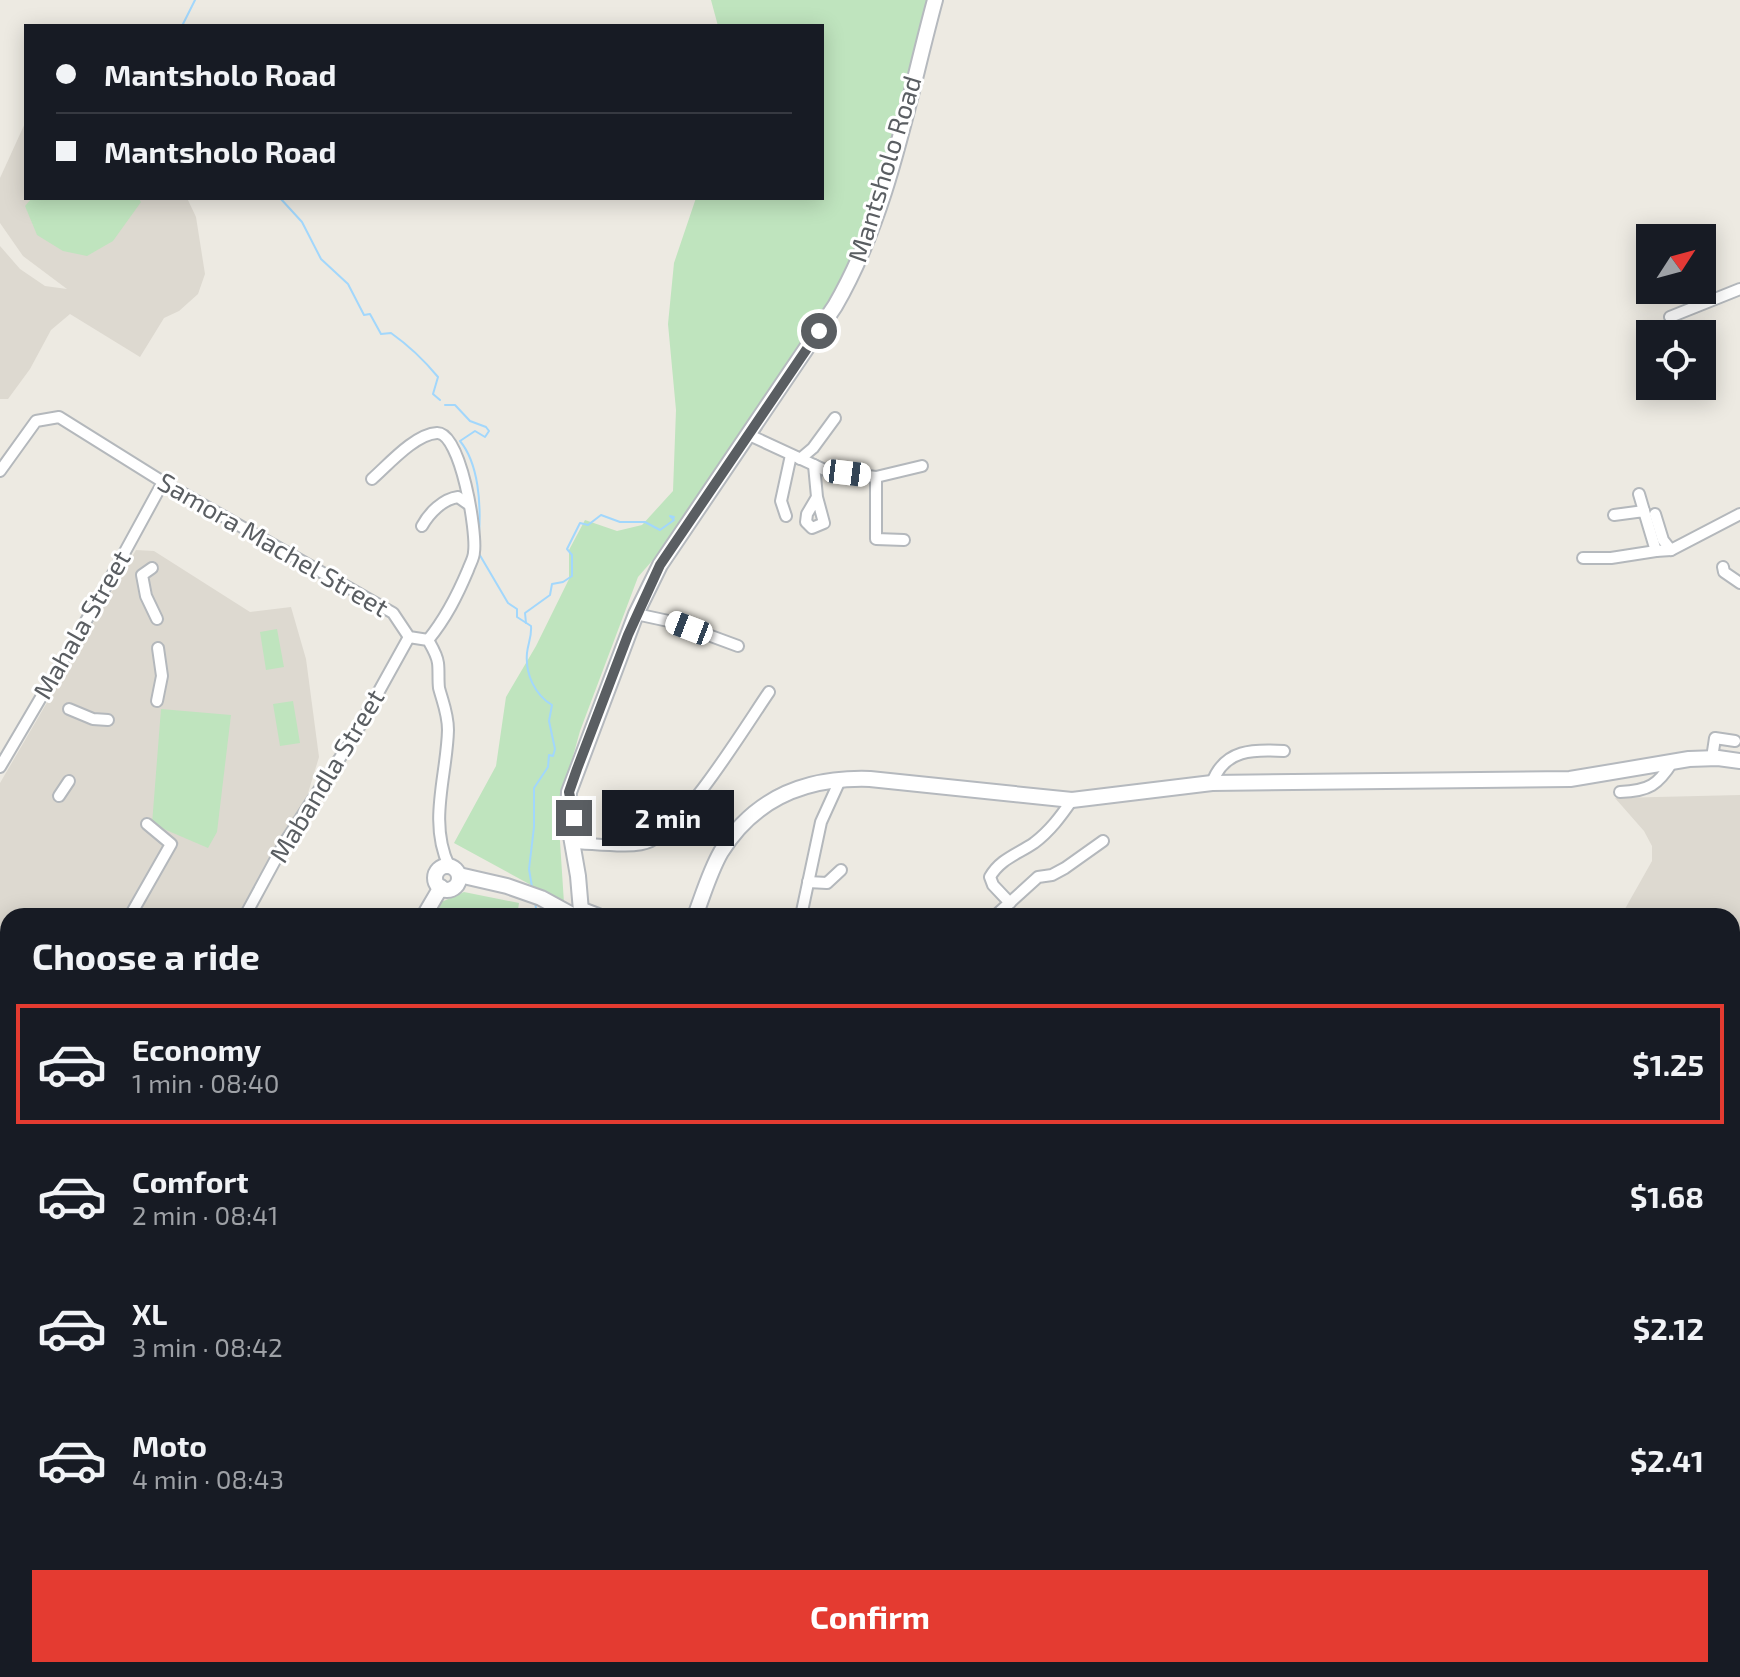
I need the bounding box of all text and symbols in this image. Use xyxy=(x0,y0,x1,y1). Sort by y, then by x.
text: Mantsholo Road xyxy=(104,56,337,92)
street label: Mantsholo Road xyxy=(840,72,927,266)
text: Mantsholo Road xyxy=(104,133,337,169)
north arrow xyxy=(1636,224,1716,304)
map controls xyxy=(1636,224,1716,400)
route start xyxy=(801,313,837,349)
button: locate xyxy=(1636,320,1716,400)
car xyxy=(822,458,872,488)
street label: Samora Machel Street xyxy=(153,465,395,622)
street label: Mahala Street xyxy=(26,544,136,704)
car xyxy=(662,608,716,648)
street label: Mabandla Street xyxy=(262,683,390,867)
callout: 2 min xyxy=(602,790,734,846)
route end xyxy=(556,800,592,836)
text: 2 min xyxy=(635,802,701,833)
text: Choose a ride xyxy=(32,934,260,977)
icon: car xyxy=(36,1028,108,1100)
text: Economy xyxy=(132,1031,261,1067)
text: $1.25 xyxy=(1632,1046,1704,1082)
text: 1 min · 08:40 xyxy=(132,1067,279,1098)
icon: car xyxy=(36,1160,108,1232)
text: Comfort xyxy=(132,1163,249,1199)
text: $1.68 xyxy=(1630,1178,1704,1214)
text: 2 min · 08:41 xyxy=(132,1199,278,1230)
icon: car xyxy=(36,1292,108,1364)
text: XL xyxy=(132,1295,167,1331)
text: $2.12 xyxy=(1633,1310,1704,1346)
text: 3 min · 08:42 xyxy=(132,1331,283,1362)
icon: car xyxy=(36,1424,108,1496)
text: Moto xyxy=(132,1427,207,1463)
text: $2.41 xyxy=(1630,1442,1704,1478)
text: 4 min · 08:43 xyxy=(132,1463,284,1494)
button: Confirm xyxy=(32,1570,1708,1662)

